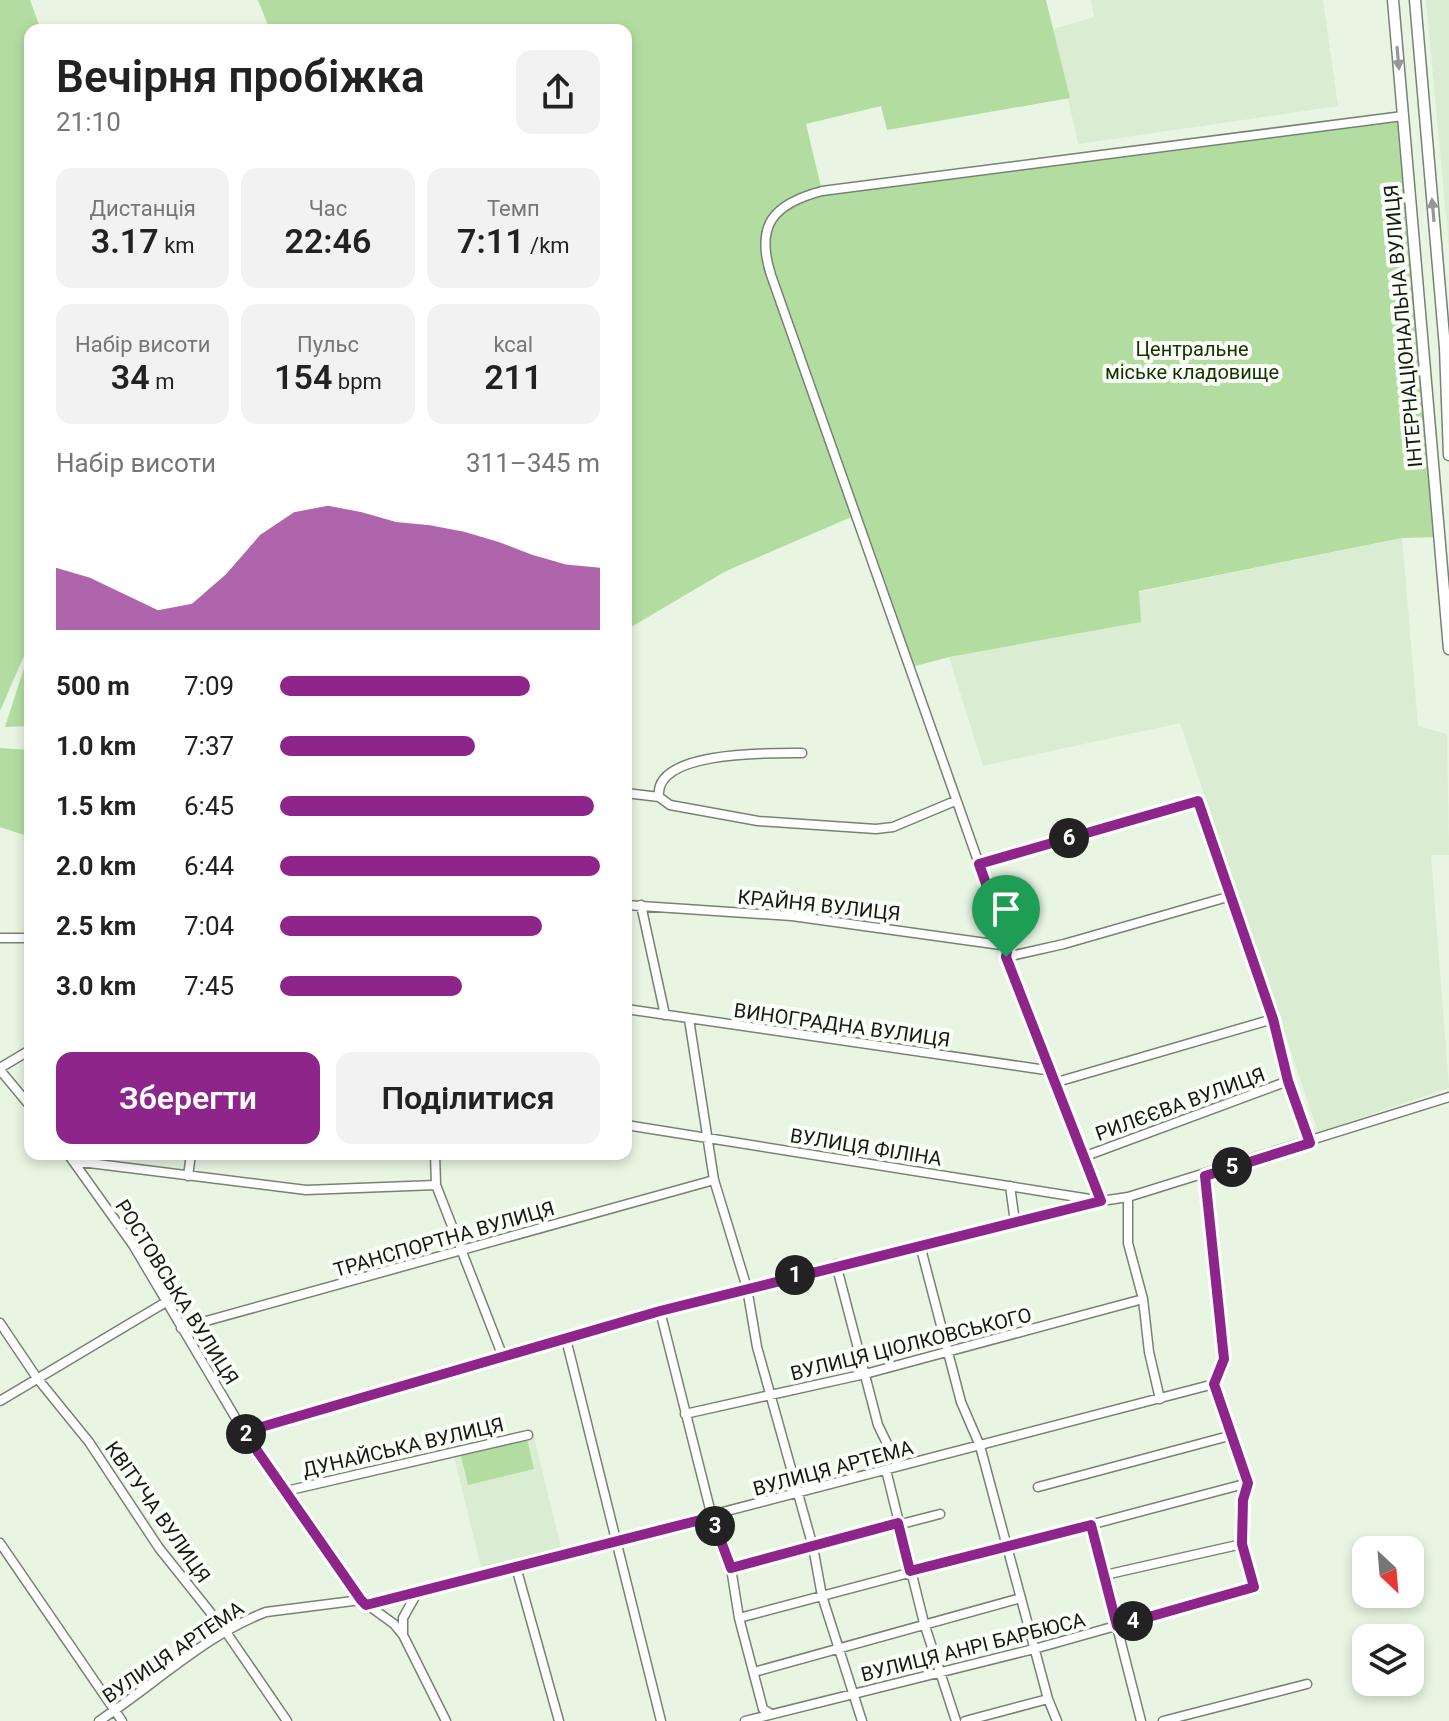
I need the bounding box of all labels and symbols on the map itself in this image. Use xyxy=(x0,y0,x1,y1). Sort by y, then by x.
one-way arrow xyxy=(1392,46,1405,71)
street label: ІНТЕРНАЦІОНАЛЬНА ВУЛИЦЯ xyxy=(1379,184,1427,468)
one-way arrow xyxy=(1427,197,1440,222)
park label: Центральне міське кладовище xyxy=(1105,337,1279,384)
pin: 6 xyxy=(1049,818,1089,858)
pin xyxy=(972,875,1040,957)
street label: КРАЙНЯ ВУЛИЦЯ xyxy=(736,885,902,925)
street label: ВИНОГРАДНА ВУЛИЦЯ xyxy=(732,998,952,1052)
street label: РИЛЄЄВА ВУЛИЦЯ xyxy=(1092,1062,1268,1146)
street label: ВУЛИЦЯ ФІЛІНА xyxy=(788,1123,944,1171)
pin: 5 xyxy=(1212,1147,1252,1187)
street label: РОСТОВСЬКА ВУЛИЦЯ xyxy=(110,1195,244,1389)
street label: ТРАНСПОРТНА ВУЛИЦЯ xyxy=(331,1196,557,1282)
pin: 1 xyxy=(775,1255,815,1295)
street label: ВУЛИЦЯ ЦІОЛКОВСЬКОГО xyxy=(788,1302,1034,1386)
street label: ДУНАЙСЬКА ВУЛИЦЯ xyxy=(300,1412,506,1482)
pin: 2 xyxy=(226,1414,266,1454)
street label: ВУЛИЦЯ АРТЕМА xyxy=(750,1435,916,1501)
street label: КВІТУЧА ВУЛИЦЯ xyxy=(100,1437,216,1587)
pin: 3 xyxy=(695,1506,735,1546)
north arrow xyxy=(1352,1536,1424,1608)
street label: ВУЛИЦЯ АРТЕМА xyxy=(98,1596,248,1708)
pin: 4 xyxy=(1113,1601,1153,1641)
street label: ВУЛИЦЯ АНРІ БАРБЮСА xyxy=(858,1607,1088,1687)

